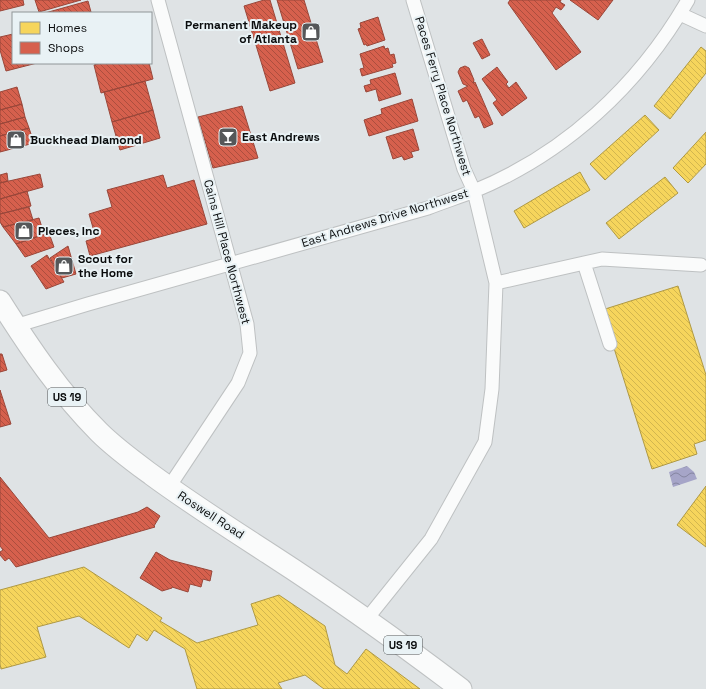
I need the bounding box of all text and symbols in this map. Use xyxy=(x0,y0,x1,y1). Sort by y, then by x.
legend xyxy=(12,12,152,64)
street label: Paces Ferry Place Northwest xyxy=(411,14,475,178)
place label: Permanent Makeup of Atlanta xyxy=(185,17,297,47)
text: Homes xyxy=(48,20,87,36)
shop icon: Permanent Makeup of Atlanta xyxy=(300,21,322,43)
text: Shops xyxy=(48,40,84,56)
bar icon: East Andrews xyxy=(217,126,239,148)
shop icon: Buckhead Diamond xyxy=(5,129,27,151)
place label: East Andrews xyxy=(242,129,320,145)
place label: Buckhead Diamond xyxy=(30,132,142,148)
street label: Cains Hill Place Northwest xyxy=(200,178,254,326)
street label: East Andrews Drive Northwest xyxy=(299,185,471,251)
shop icon: Pieces, Inc xyxy=(13,220,35,242)
place label: Pieces, Inc xyxy=(38,223,99,239)
place label: Scout for the Home xyxy=(78,251,133,281)
shop icon: Scout for the Home xyxy=(53,255,75,277)
road number: US 19 xyxy=(48,388,86,406)
street label: Roswell Road xyxy=(175,488,247,542)
road number: US 19 xyxy=(384,636,422,654)

